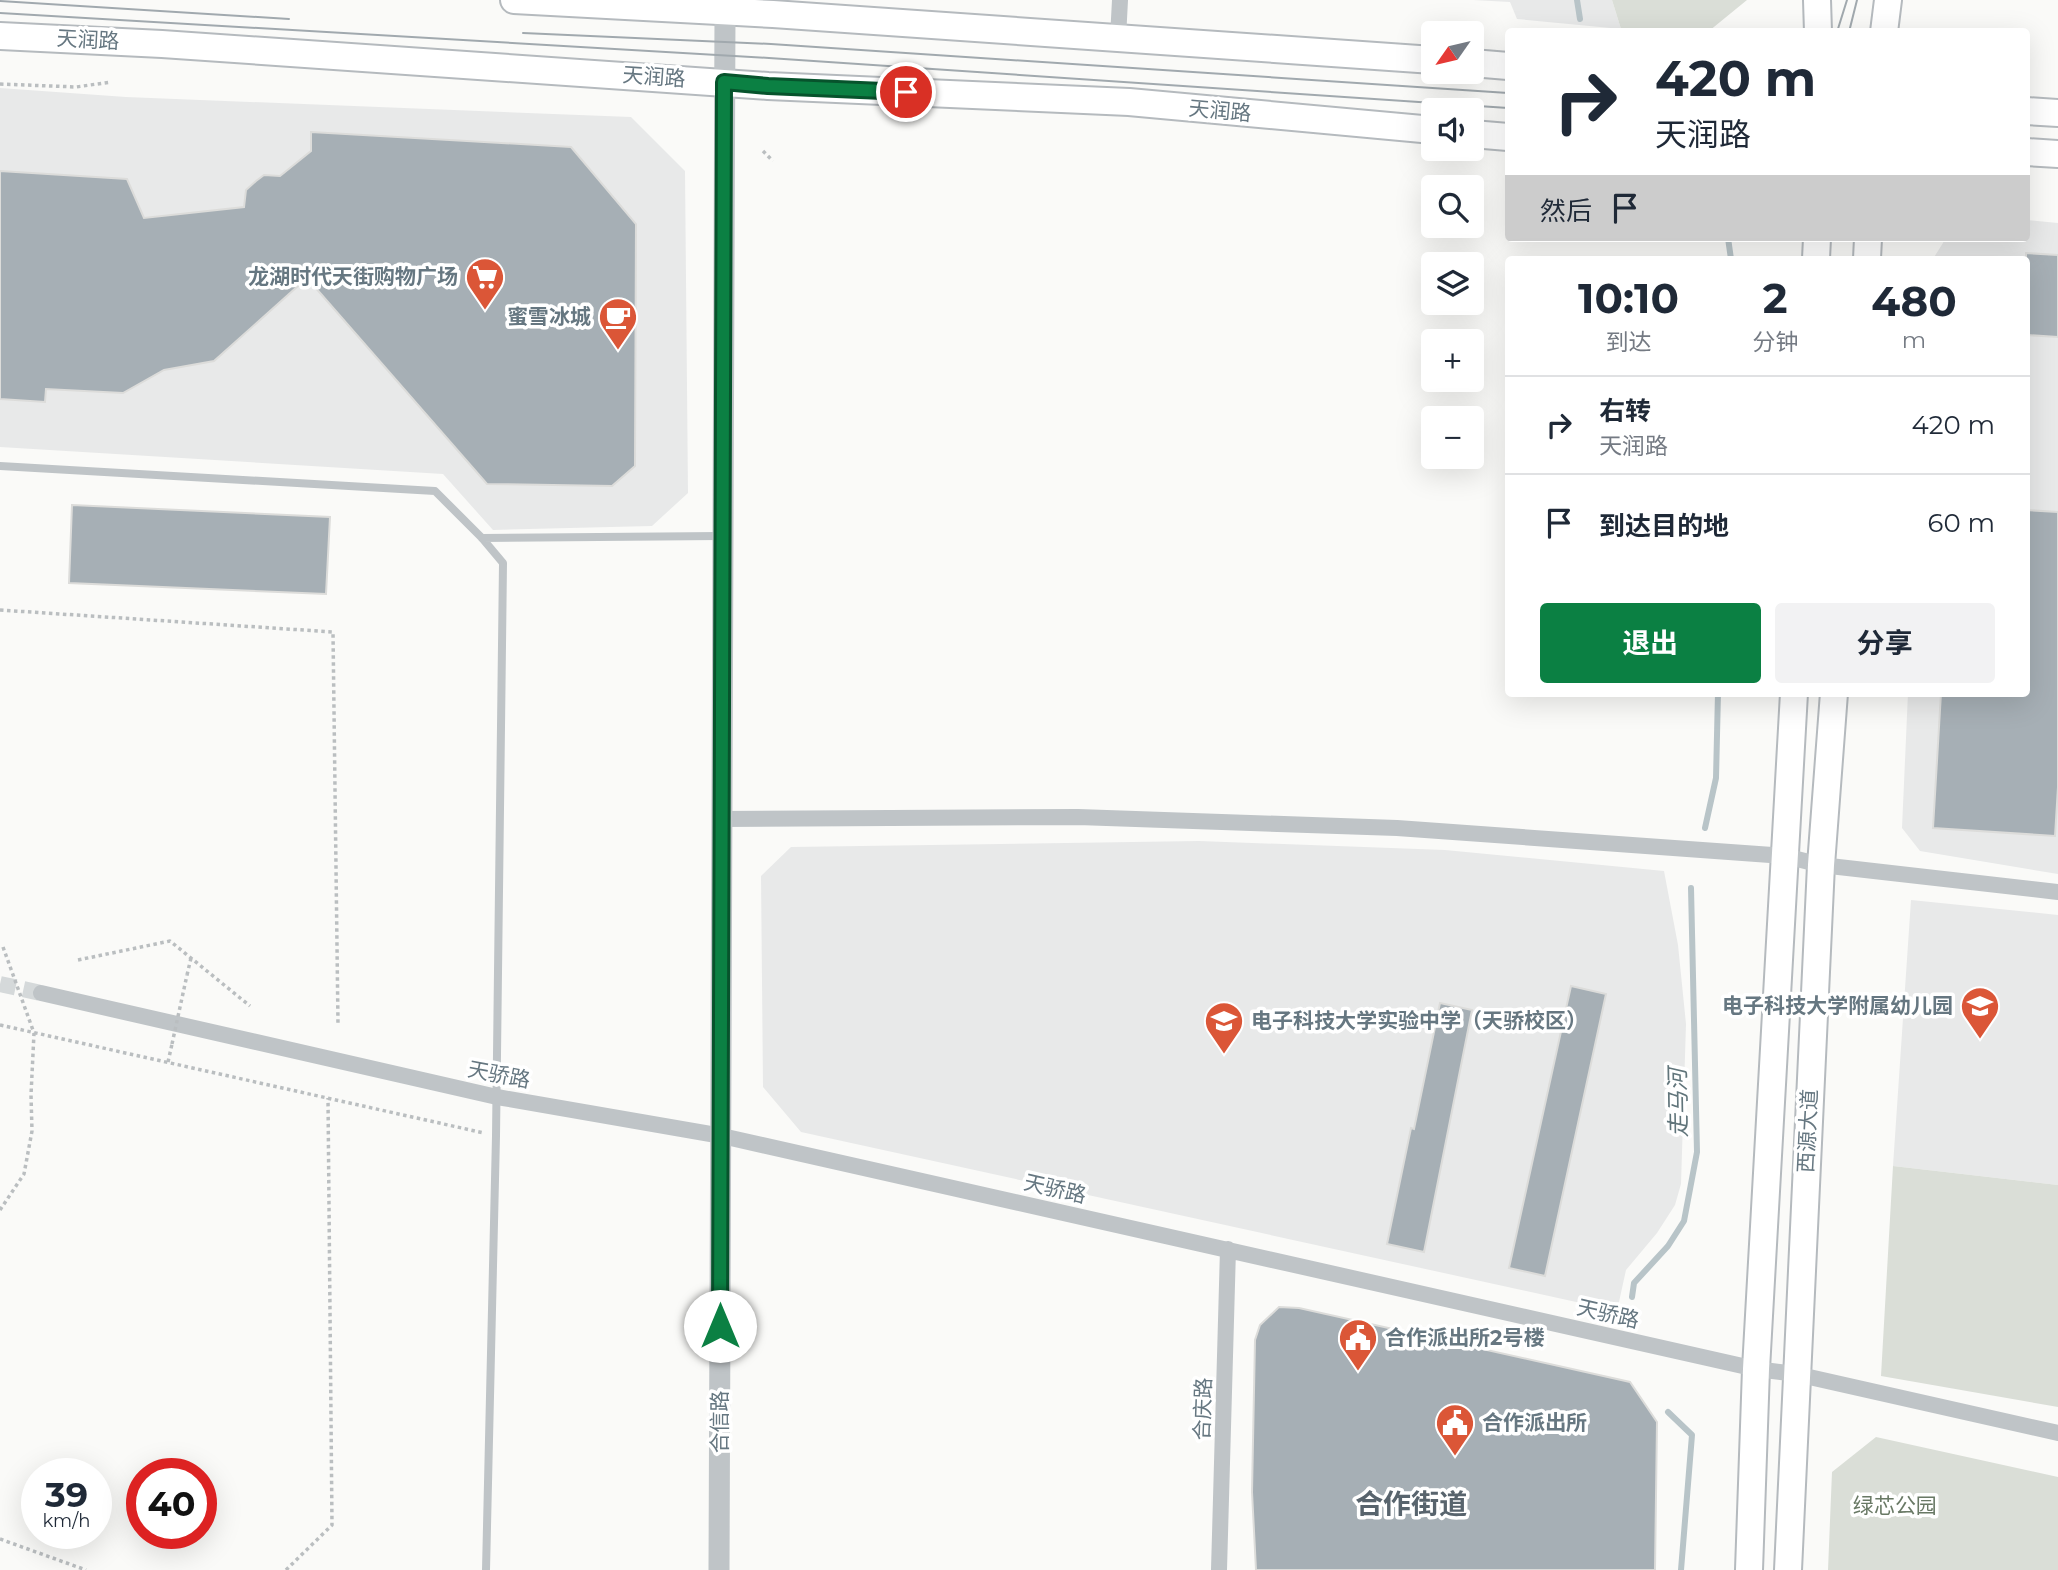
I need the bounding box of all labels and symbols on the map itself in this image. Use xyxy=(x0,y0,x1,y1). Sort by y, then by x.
north arrow xyxy=(1421,21,1484,84)
street label: 天润路 xyxy=(56,25,120,54)
street label: 天润路 xyxy=(622,62,686,91)
pin xyxy=(876,62,936,122)
street label: 天润路 xyxy=(1188,95,1253,126)
supermarket icon: 龙湖时代天街购物广场 xyxy=(464,256,506,311)
place label: 龙湖时代天街购物广场 xyxy=(248,264,458,289)
cafe icon: 蜜雪冰城 xyxy=(597,296,639,351)
place label: 蜜雪冰城 xyxy=(507,304,591,329)
school or university icon: 电子科技大学附属幼儿园 xyxy=(1959,985,2001,1040)
place label: 电子科技大学附属幼儿园 xyxy=(1722,993,1953,1018)
school or university icon: 电子科技大学实验中学（天骄校区） xyxy=(1203,1000,1245,1055)
place label: 电子科技大学实验中学（天骄校区） xyxy=(1251,1008,1587,1033)
street label: 天骄路 xyxy=(466,1056,532,1093)
water label: 走马河 xyxy=(1663,1064,1693,1138)
street label: 西源大道 xyxy=(1793,1088,1822,1174)
street label: 天骄路 xyxy=(1022,1169,1089,1208)
position arrow xyxy=(683,1289,757,1363)
street label: 天骄路 xyxy=(1575,1294,1642,1333)
public building icon: 合作派出所2号楼 xyxy=(1337,1317,1379,1372)
place label: 合作派出所2号楼 xyxy=(1385,1325,1544,1350)
street label: 合庆路 xyxy=(1189,1377,1216,1441)
street label: 合信路 xyxy=(707,1391,732,1454)
public building icon: 合作派出所 xyxy=(1434,1402,1476,1457)
place label: 合作派出所 xyxy=(1482,1410,1587,1435)
speed limit sign: 40 xyxy=(126,1458,217,1549)
district label: 合作街道 xyxy=(1355,1487,1467,1521)
park label: 绿芯公园 xyxy=(1853,1493,1937,1518)

